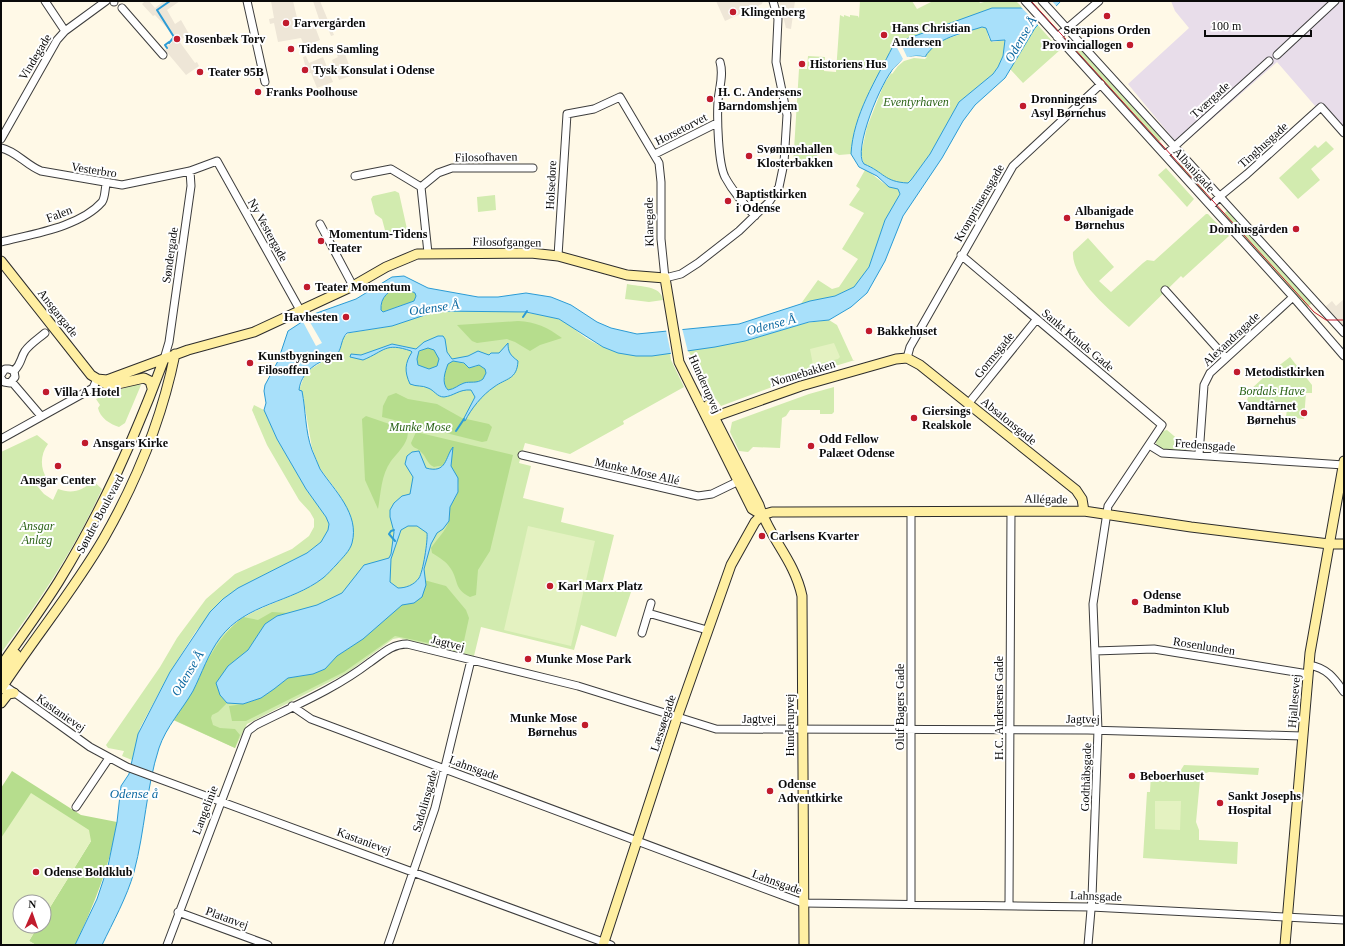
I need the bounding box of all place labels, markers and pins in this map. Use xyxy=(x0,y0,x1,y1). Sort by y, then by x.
place label: Klingenberg xyxy=(741,5,805,19)
marker: Klingenberg xyxy=(728,7,738,17)
marker: Serapions Orden xyxy=(1102,11,1112,21)
place label: Farvergården xyxy=(294,16,366,30)
marker: Farvergården xyxy=(281,18,291,28)
place label: Hans Christian Andersen xyxy=(892,21,971,49)
place label: Serapions Orden xyxy=(1063,23,1151,37)
marker: Hans Christian Andersen xyxy=(879,30,889,40)
place label: Rosenbæk Torv xyxy=(185,32,265,46)
marker: Rosenbæk Torv xyxy=(172,34,182,44)
place label: Provinciallogen xyxy=(1042,38,1122,52)
marker: Provinciallogen xyxy=(1125,40,1135,50)
place label: Tidens Samling xyxy=(299,42,378,56)
marker: Tidens Samling xyxy=(286,44,296,54)
place label: Historiens Hus xyxy=(810,57,887,71)
marker: Historiens Hus xyxy=(797,59,807,69)
place label: Tysk Konsulat i Odense xyxy=(313,63,435,77)
place label: Teater 95B xyxy=(208,65,264,79)
marker: Tysk Konsulat i Odense xyxy=(300,65,310,75)
marker: Teater 95B xyxy=(195,67,205,77)
place label: Franks Poolhouse xyxy=(266,85,358,99)
place label: H. C. Andersens Barndomshjem xyxy=(718,85,802,113)
marker: Franks Poolhouse xyxy=(253,87,263,97)
place label: Dronningens Asyl Børnehus xyxy=(1031,92,1106,120)
marker: H. C. Andersens Barndomshjem xyxy=(705,94,715,104)
marker: Dronningens Asyl Børnehus xyxy=(1018,101,1028,111)
place label: Svømmehallen Klosterbakken xyxy=(757,142,833,170)
marker: Svømmehallen Klosterbakken xyxy=(744,151,754,161)
place label: Baptistkirken i Odense xyxy=(736,187,807,215)
marker: Baptistkirken i Odense xyxy=(723,196,733,206)
place label: Albanigade Børnehus xyxy=(1075,204,1134,232)
marker: Albanigade Børnehus xyxy=(1062,213,1072,223)
place label: Domhusgården xyxy=(1209,222,1288,236)
marker: Domhusgården xyxy=(1291,224,1301,234)
place label: Momentum-Tidens Teater xyxy=(329,227,428,255)
marker: Momentum-Tidens Teater xyxy=(316,236,326,246)
place label: Teater Momentum xyxy=(315,280,411,294)
marker: Teater Momentum xyxy=(302,282,312,292)
place label: Havhesten xyxy=(284,310,338,324)
marker: Havhesten xyxy=(341,312,351,322)
place label: Bakkehuset xyxy=(877,324,937,338)
marker: Bakkehuset xyxy=(864,326,874,336)
place label: Kunstbygningen Filosoffen xyxy=(258,349,343,377)
marker: Kunstbygningen Filosoffen xyxy=(245,358,255,368)
place label: Metodistkirken xyxy=(1245,365,1325,379)
marker: Metodistkirken xyxy=(1232,367,1242,377)
place label: Villa A Hotel xyxy=(54,385,120,399)
marker: Villa A Hotel xyxy=(41,387,51,397)
place label: Vandtårnet Børnehus xyxy=(1238,399,1296,427)
place label: Giersings Realskole xyxy=(922,404,972,432)
marker: Vandtårnet Børnehus xyxy=(1299,408,1309,418)
marker: Giersings Realskole xyxy=(909,413,919,423)
place label: Odd Fellow Palæet Odense xyxy=(819,432,895,460)
place label: Ansgars Kirke xyxy=(93,436,169,450)
marker: Ansgars Kirke xyxy=(80,438,90,448)
marker: Odd Fellow Palæet Odense xyxy=(806,441,816,451)
marker: Ansgar Center xyxy=(53,461,63,471)
place label: Ansgar Center xyxy=(20,473,96,487)
place label: Carlsens Kvarter xyxy=(770,529,860,543)
marker: Carlsens Kvarter xyxy=(757,531,767,541)
place label: Karl Marx Platz xyxy=(558,579,643,593)
marker: Karl Marx Platz xyxy=(545,581,555,591)
place label: Odense Badminton Klub xyxy=(1143,588,1230,616)
marker: Odense Badminton Klub xyxy=(1130,597,1140,607)
place label: Munke Mose Park xyxy=(536,652,632,666)
marker: Munke Mose Park xyxy=(523,654,533,664)
place label: Munke Mose Børnehus xyxy=(510,711,578,739)
marker: Munke Mose Børnehus xyxy=(580,720,590,730)
place label: Beboerhuset xyxy=(1140,769,1204,783)
marker: Beboerhuset xyxy=(1127,771,1137,781)
place label: Odense Adventkirke xyxy=(778,777,843,805)
marker: Odense Adventkirke xyxy=(765,786,775,796)
place label: Sankt Josephs Hospital xyxy=(1228,789,1301,817)
marker: Sankt Josephs Hospital xyxy=(1215,798,1225,808)
place label: Odense Boldklub xyxy=(44,865,133,879)
marker: Odense Boldklub xyxy=(31,867,41,877)

